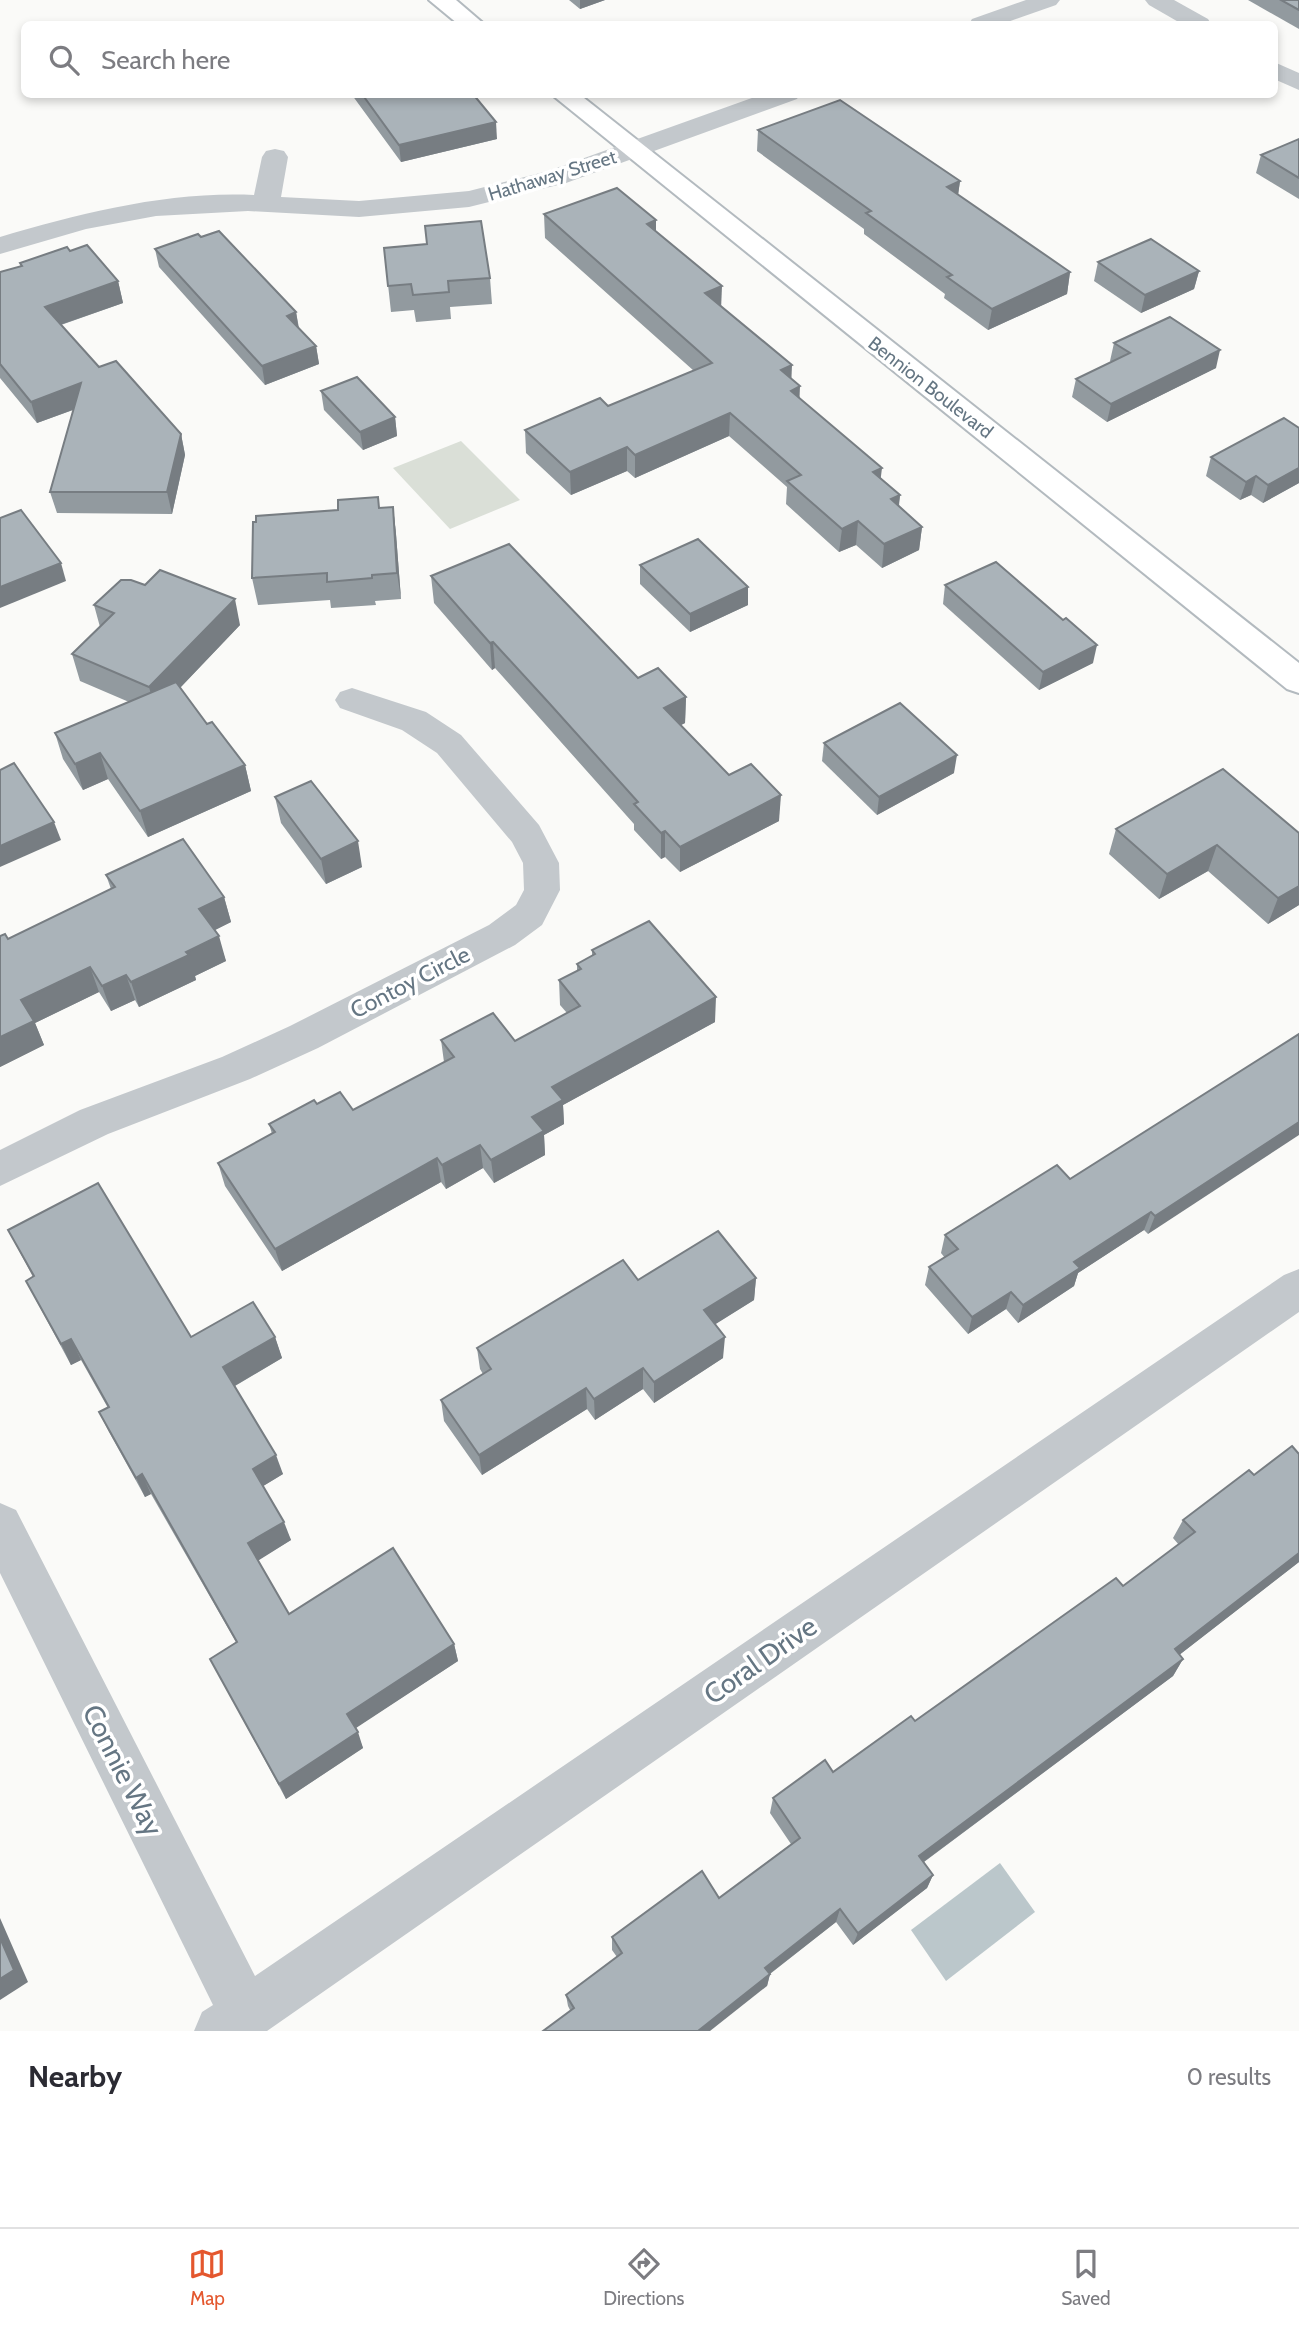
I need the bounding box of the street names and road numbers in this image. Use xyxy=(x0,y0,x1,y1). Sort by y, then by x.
street label: Hathaway Street xyxy=(485,145,620,206)
street label: Bennion Boulevard xyxy=(864,331,998,443)
street label: Contoy Circle xyxy=(346,940,475,1024)
street label: Coral Drive xyxy=(697,1609,823,1711)
street label: Connie Way xyxy=(75,1699,171,1841)

